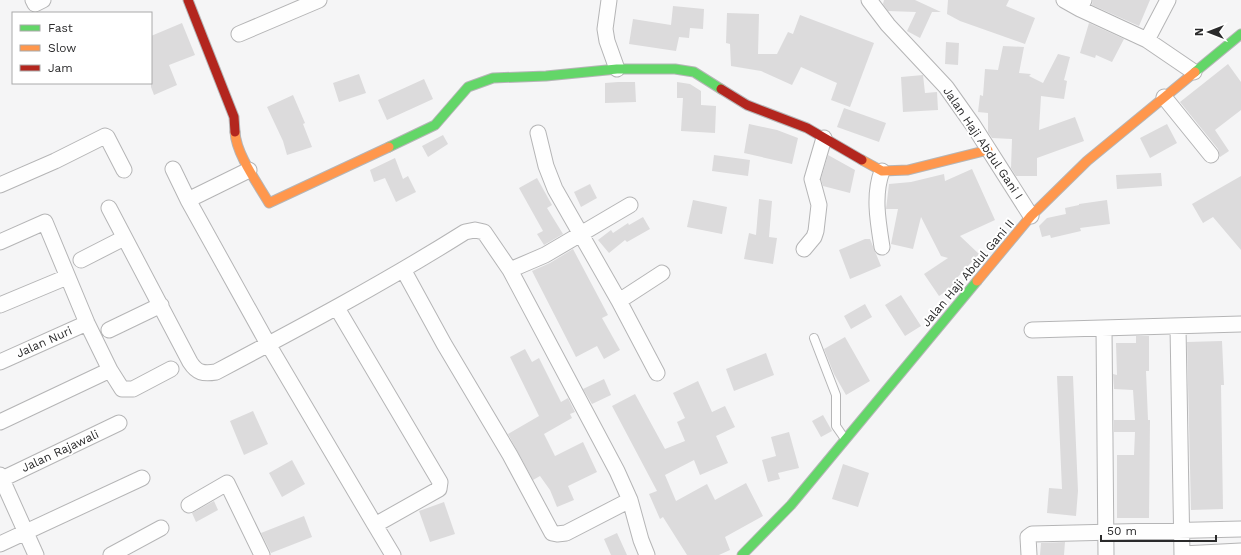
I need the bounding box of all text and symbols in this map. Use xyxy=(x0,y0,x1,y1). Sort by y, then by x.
legend xyxy=(12,12,152,84)
north arrow xyxy=(1189,12,1229,52)
text: Fast xyxy=(48,21,73,35)
text: N xyxy=(1193,28,1206,36)
text: Slow xyxy=(48,41,76,55)
text: Jam xyxy=(48,61,73,75)
street label: Jalan Haji Abdul Gani I xyxy=(940,84,1026,202)
street label: Jalan Haji Abdul Gani II xyxy=(919,216,1017,330)
street label: Jalan Nuri xyxy=(14,323,74,361)
street label: Jalan Rajawali xyxy=(19,427,101,475)
scale bar xyxy=(1101,517,1216,543)
text: 50 m xyxy=(1107,524,1137,538)

